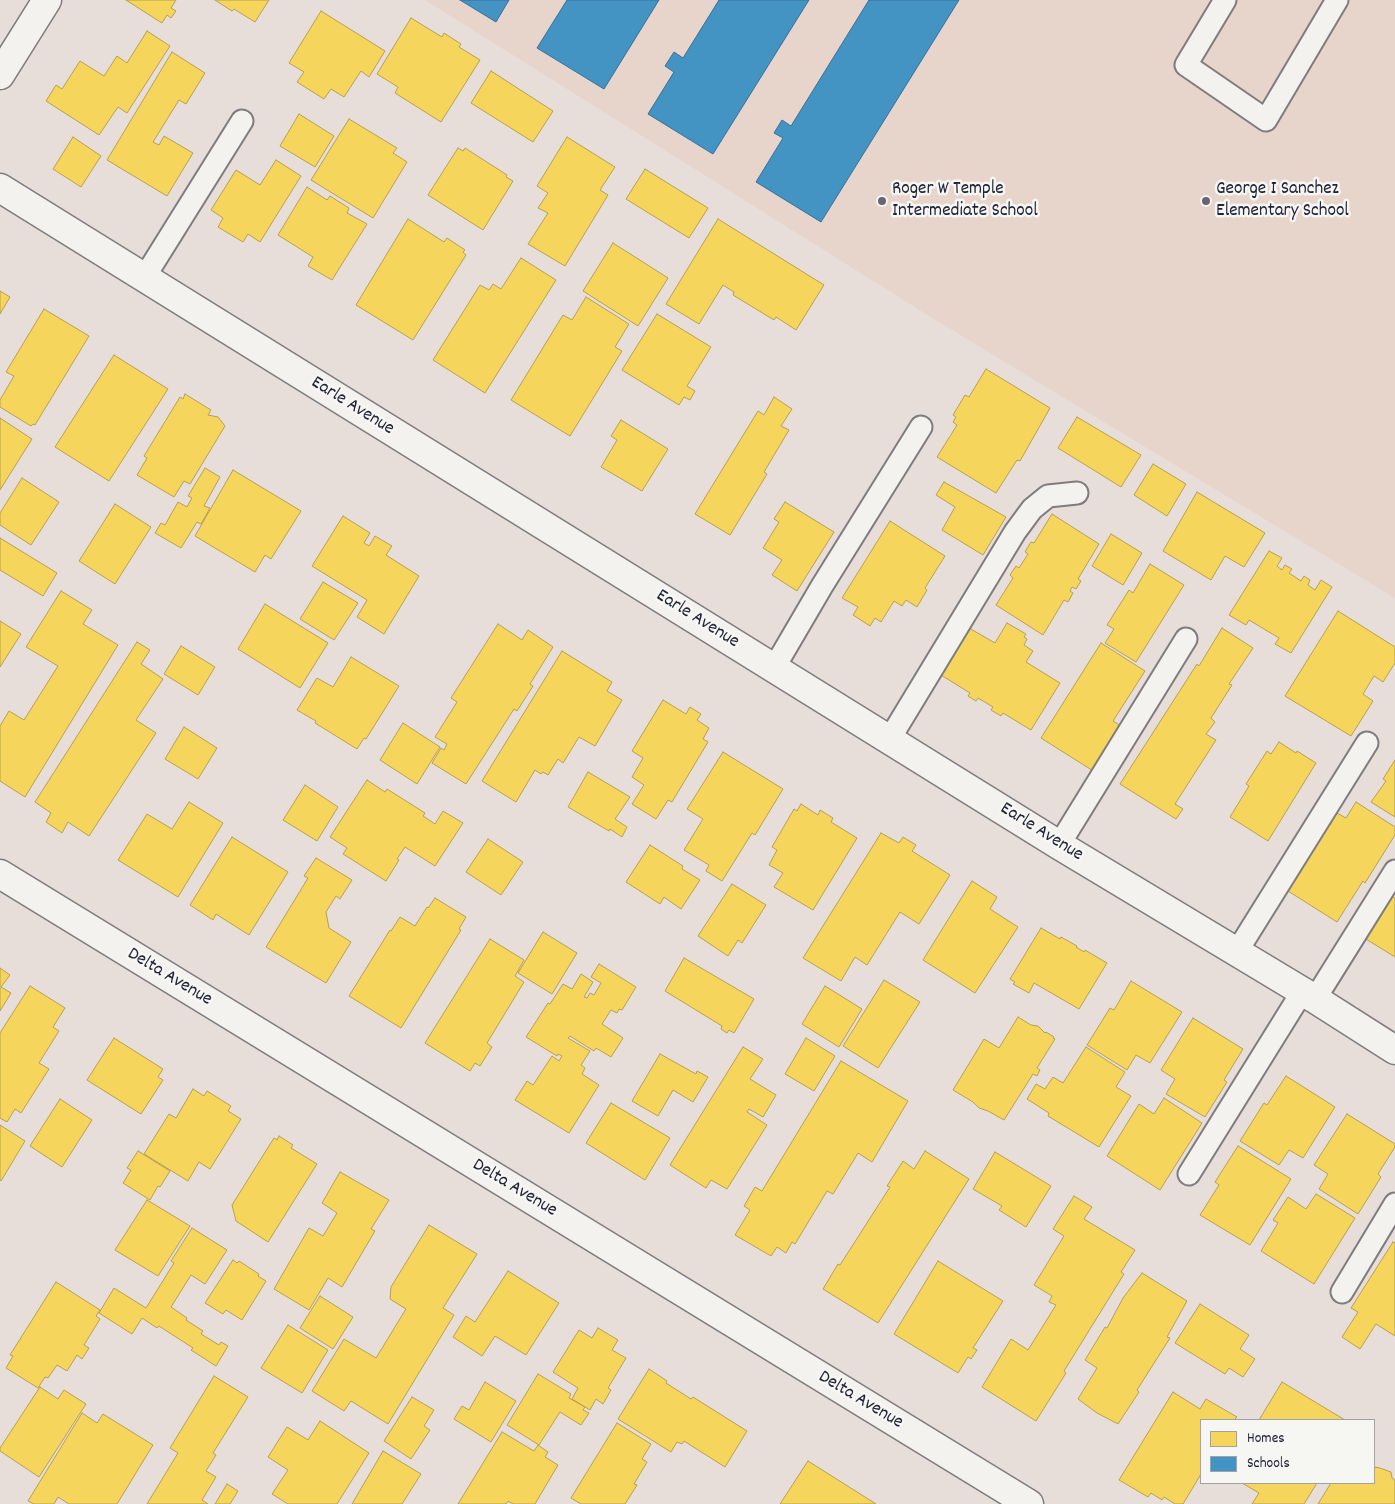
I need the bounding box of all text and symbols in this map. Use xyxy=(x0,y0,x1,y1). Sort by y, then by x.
place label: Roger W Temple Intermediate School xyxy=(892,179,1038,223)
place label: George I Sanchez Elementary School xyxy=(1216,179,1349,223)
marker: Roger W Temple Intermediate School xyxy=(876,195,888,207)
marker: George I Sanchez Elementary School xyxy=(1200,195,1212,207)
street label: Earle Avenue xyxy=(306,372,398,442)
street label: Earle Avenue xyxy=(651,585,743,655)
street label: Earle Avenue xyxy=(995,798,1087,868)
street label: Delta Avenue xyxy=(122,944,216,1012)
street label: Delta Avenue xyxy=(467,1155,561,1223)
street label: Delta Avenue xyxy=(813,1367,907,1435)
legend xyxy=(1200,1419,1375,1484)
text: Homes xyxy=(1247,1428,1285,1450)
text: Schools xyxy=(1247,1453,1290,1475)

